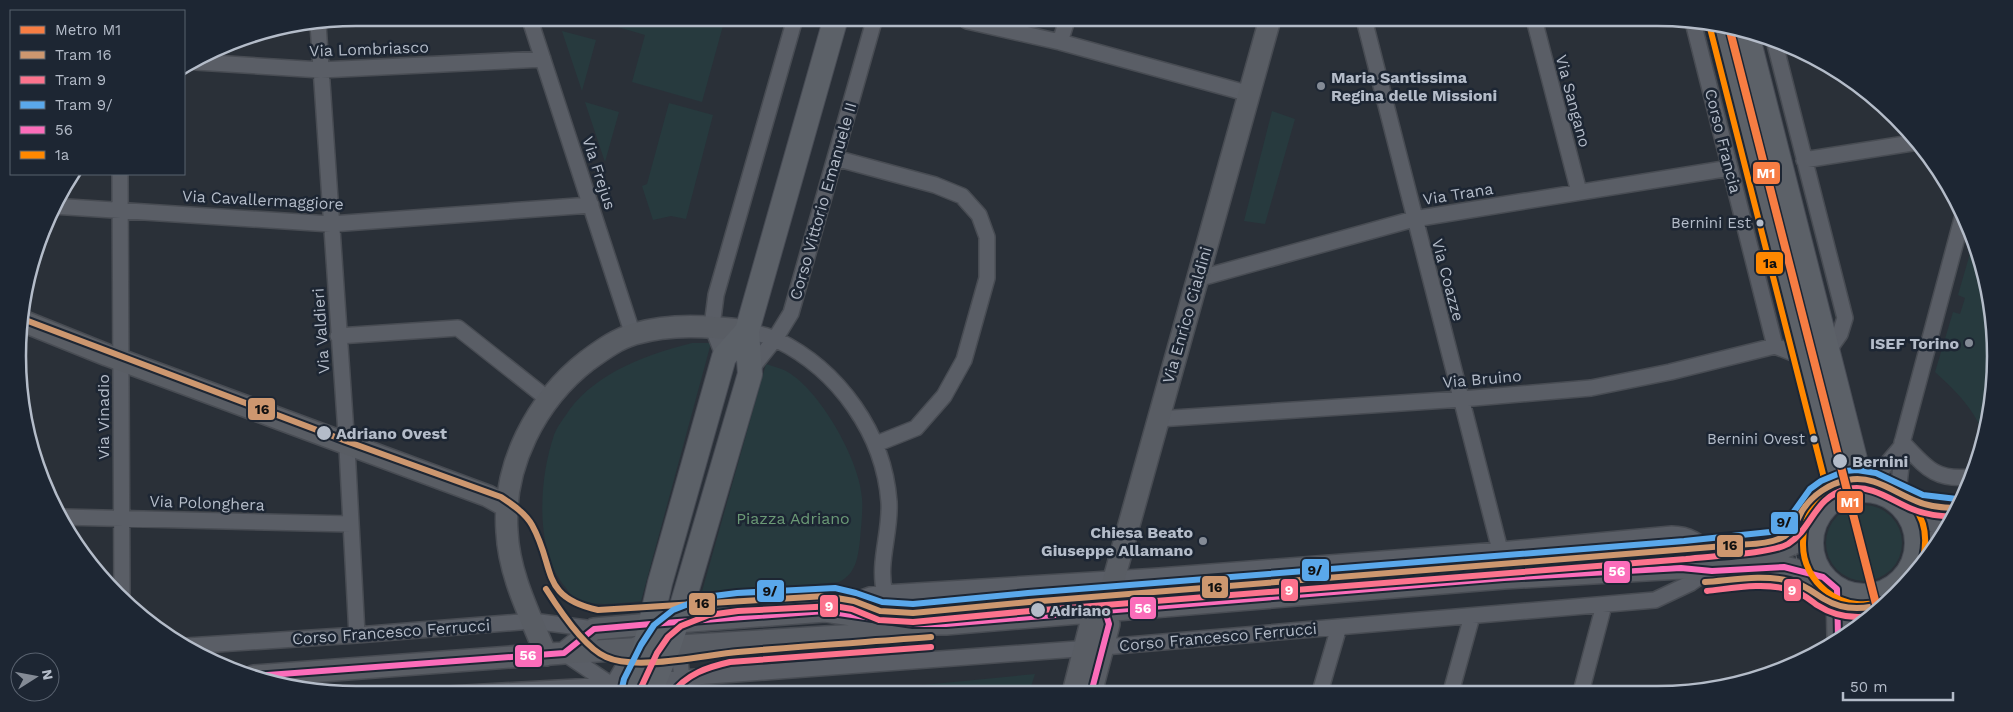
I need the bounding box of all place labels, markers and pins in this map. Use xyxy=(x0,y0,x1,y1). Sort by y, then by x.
place label: Maria Santissima Regina delle Missioni xyxy=(1331,68,1497,105)
marker: Maria Santissima Regina delle Missioni xyxy=(1315,80,1327,92)
place label: Bernini Est xyxy=(1671,214,1752,232)
marker: Bernini Est xyxy=(1755,218,1765,228)
place label: ISEF Torino xyxy=(1870,334,1959,353)
marker: ISEF Torino xyxy=(1963,337,1975,349)
marker: Adriano Ovest xyxy=(315,424,333,442)
place label: Adriano Ovest xyxy=(336,424,447,443)
place label: Bernini Ovest xyxy=(1707,430,1806,448)
marker: Bernini Ovest xyxy=(1809,434,1819,444)
marker: Bernini xyxy=(1831,452,1849,470)
place label: Bernini xyxy=(1852,452,1908,471)
place label: Chiesa Beato Giuseppe Allamano xyxy=(1041,523,1193,560)
marker: Chiesa Beato Giuseppe Allamano xyxy=(1197,535,1209,547)
marker: Adriano xyxy=(1029,601,1047,619)
place label: Adriano xyxy=(1050,601,1111,620)

